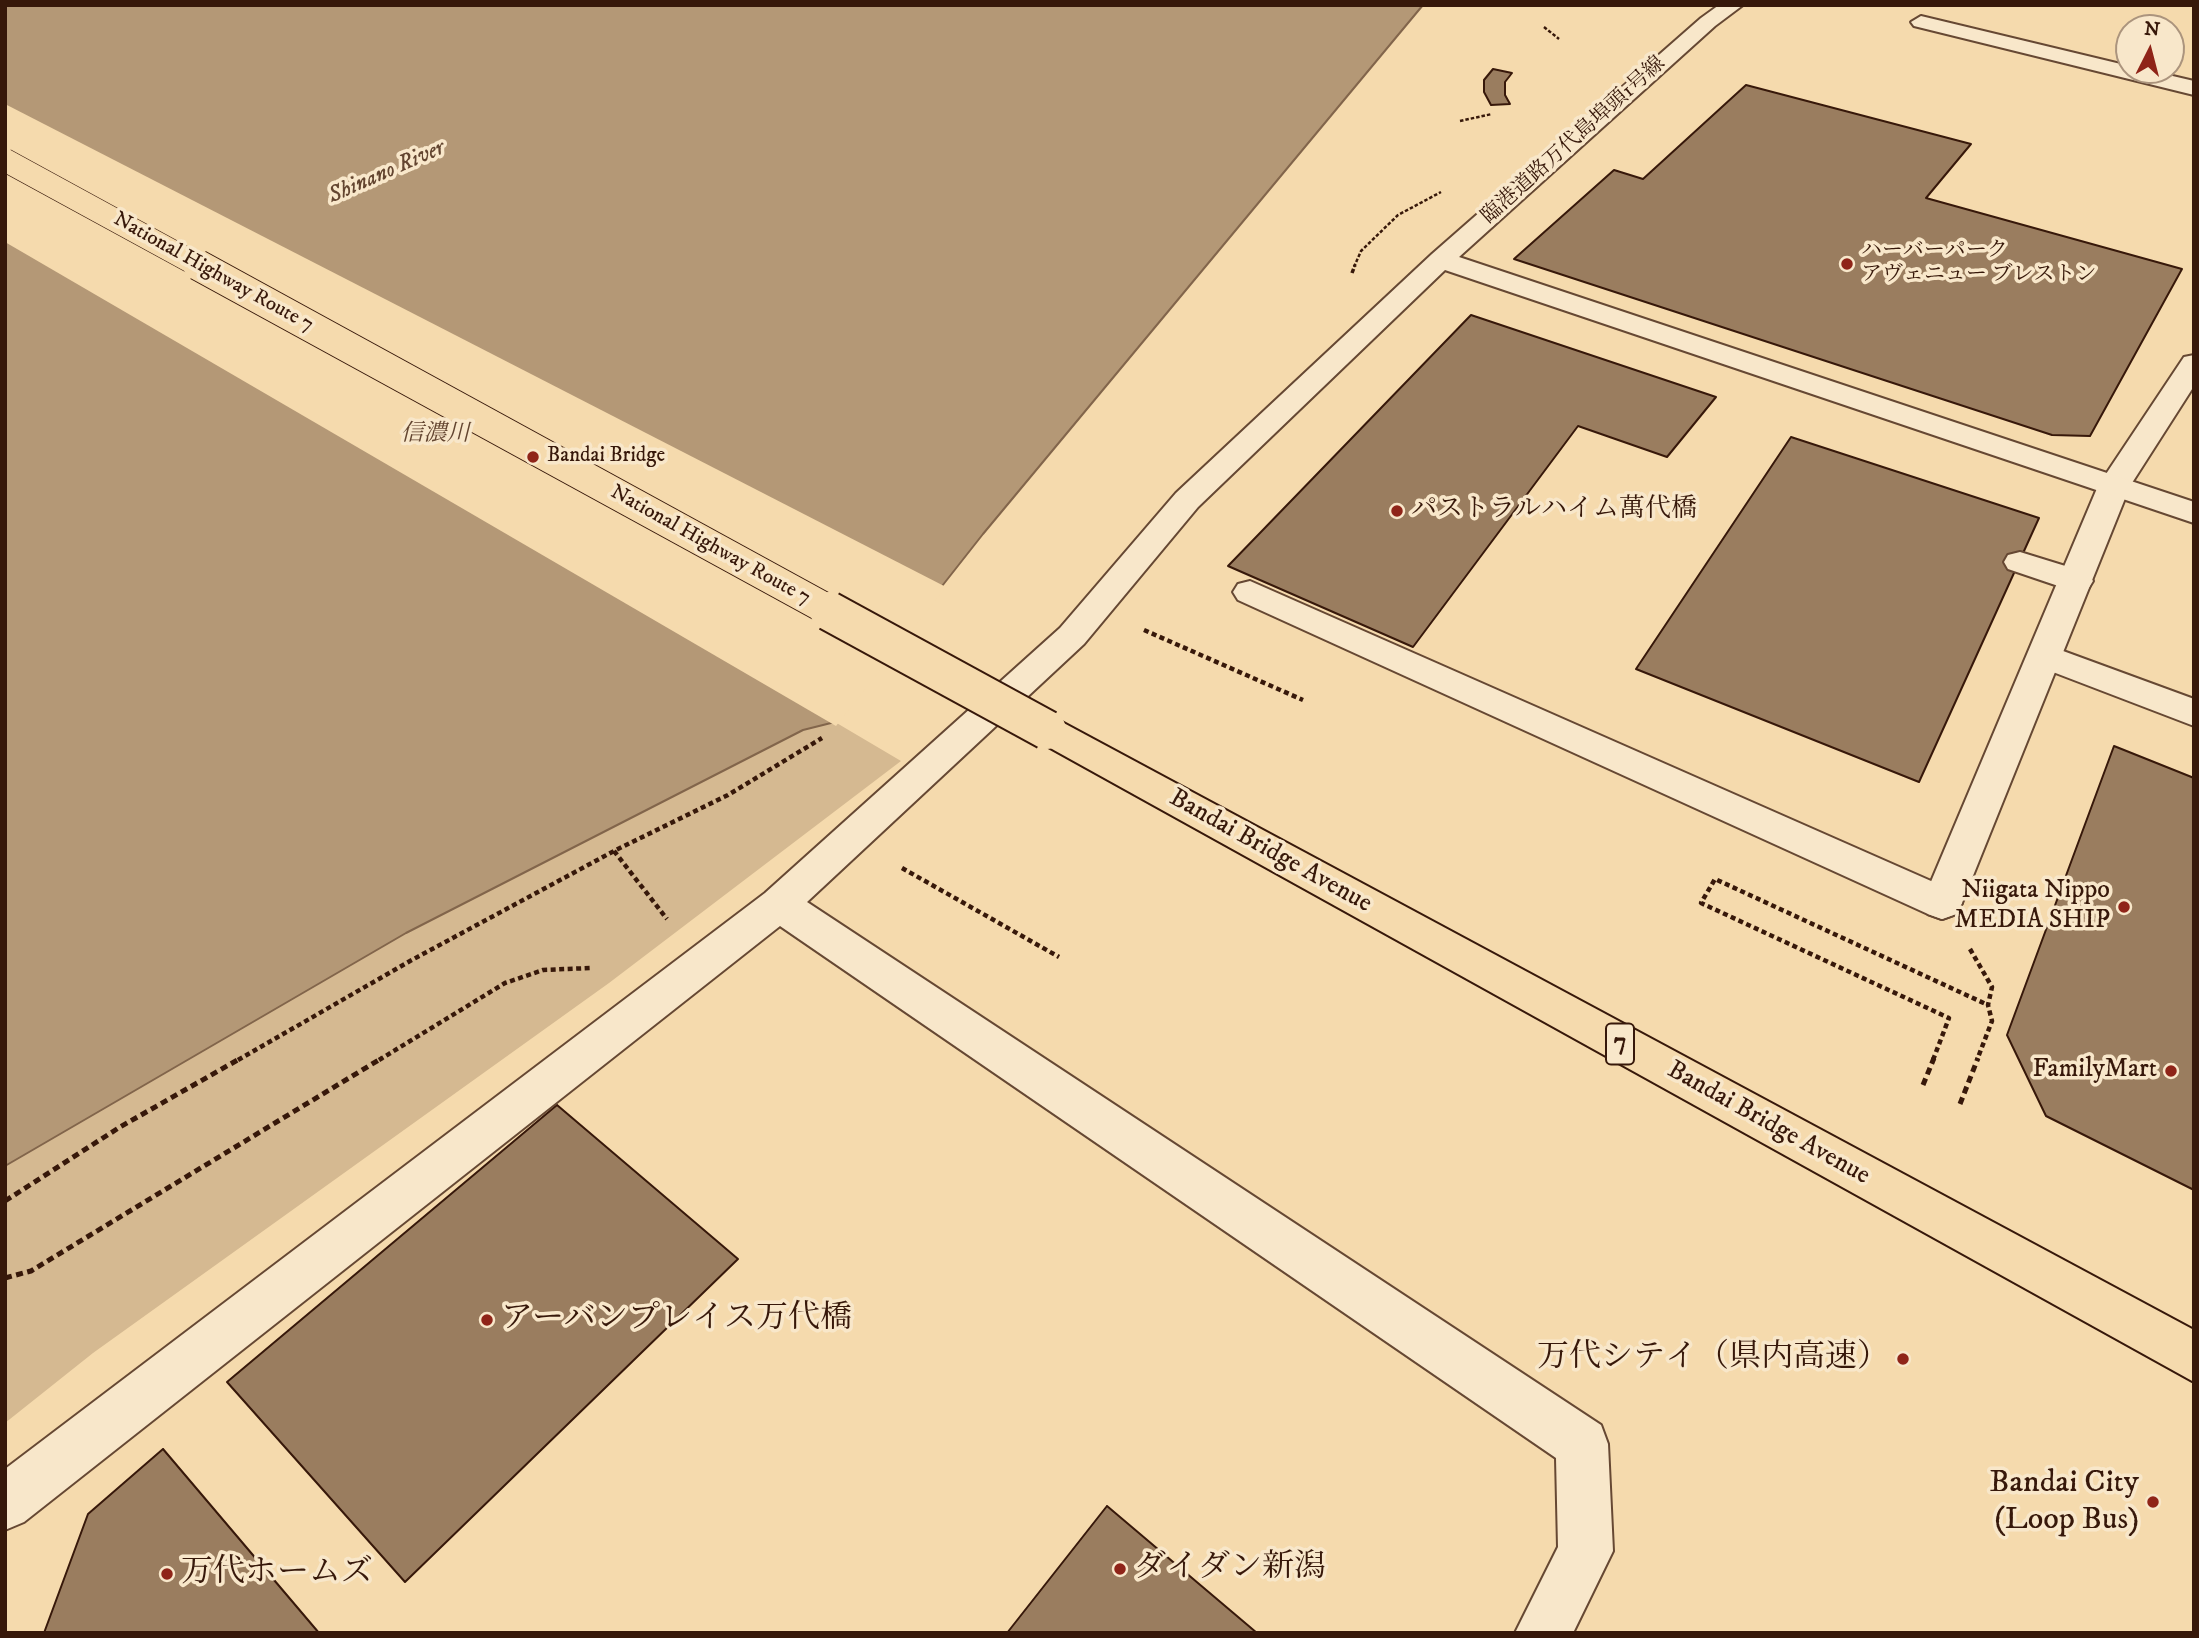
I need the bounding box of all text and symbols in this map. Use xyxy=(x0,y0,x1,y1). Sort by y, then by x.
north arrow xyxy=(2115,14,2185,84)
text: N xyxy=(2143,17,2161,42)
street label: 臨港道路万代島埠頭1号線 xyxy=(1477,52,1671,230)
water label: Shinano River xyxy=(325,135,449,211)
street label: National Highway Route 7 xyxy=(109,207,317,339)
place label: ハーバーパーク アヴェニュー ブレストン xyxy=(1861,239,2097,289)
marker: ハーバーパーク アヴェニュー ブレストン xyxy=(1839,256,1855,272)
water label: 信濃川 xyxy=(401,421,469,449)
place label: Bandai Bridge xyxy=(547,444,665,470)
marker: Bandai Bridge xyxy=(525,449,541,465)
street label: National Highway Route 7 xyxy=(606,480,814,612)
place label: パストラルハイム萬代橋 xyxy=(1411,495,1697,527)
marker: パストラルハイム萬代橋 xyxy=(1389,503,1405,519)
street label: Bandai Bridge Avenue xyxy=(1163,783,1377,921)
place label: Niigata Nippo MEDIA SHIP xyxy=(1955,876,2110,938)
marker: Niigata Nippo MEDIA SHIP xyxy=(2116,899,2132,915)
road number: 7 xyxy=(1606,1024,1634,1064)
street label: Bandai Bridge Avenue xyxy=(1661,1055,1875,1193)
place label: FamilyMart xyxy=(2032,1055,2157,1087)
marker: FamilyMart xyxy=(2163,1063,2179,1079)
place label: アーバンプレイス万代橋 xyxy=(501,1301,852,1339)
marker: アーバンプレイス万代橋 xyxy=(479,1312,495,1328)
place label: 万代シテイ（県内高速） xyxy=(1537,1340,1889,1378)
marker: 万代シテイ（県内高速） xyxy=(1895,1351,1911,1367)
place label: Bandai City (Loop Bus) xyxy=(1989,1465,2139,1540)
marker: Bandai City (Loop Bus) xyxy=(2145,1494,2161,1510)
place label: ダイダン新潟 xyxy=(1134,1550,1326,1588)
place label: 万代ホームズ xyxy=(181,1555,373,1593)
marker: ダイダン新潟 xyxy=(1112,1561,1128,1577)
marker: 万代ホームズ xyxy=(159,1566,175,1582)

